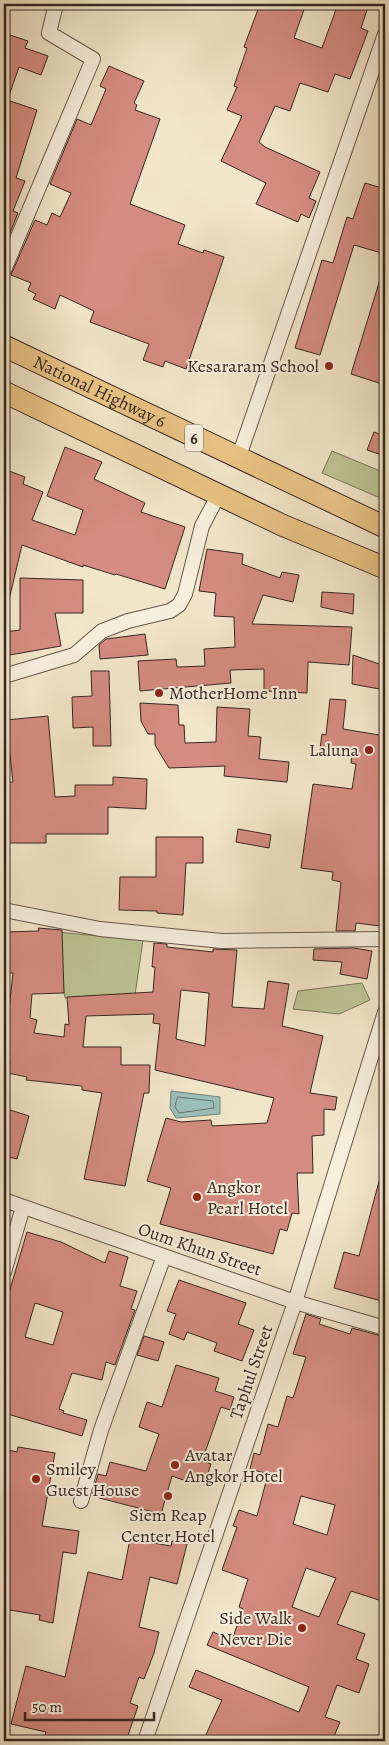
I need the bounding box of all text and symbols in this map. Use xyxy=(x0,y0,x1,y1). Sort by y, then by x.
street label: National Highway 6 xyxy=(29,350,170,433)
place label: Kesararam School xyxy=(187,354,320,378)
marker: Kesararam School xyxy=(323,360,335,372)
road number: 6 xyxy=(185,424,203,452)
place label: MotherHome Inn xyxy=(169,681,298,705)
marker: MotherHome Inn xyxy=(153,687,165,699)
place label: Laluna xyxy=(309,738,360,762)
marker: Laluna xyxy=(363,744,375,756)
place label: Angkor Pearl Hotel xyxy=(206,1175,289,1220)
marker: Angkor Pearl Hotel xyxy=(191,1191,203,1203)
street label: Oum Khun Street xyxy=(135,1217,265,1281)
street label: Taphul Street xyxy=(224,1322,278,1422)
place label: Avatar Angkor Hotel xyxy=(184,1443,283,1488)
place label: Smiley Guest House xyxy=(46,1457,139,1502)
marker: Avatar Angkor Hotel xyxy=(169,1459,181,1471)
marker: Smiley Guest House xyxy=(30,1473,42,1485)
marker: Siem Reap Center Hotel xyxy=(162,1490,174,1502)
place label: Siem Reap Center Hotel xyxy=(121,1503,216,1548)
place label: Side Walk Never Die xyxy=(219,1606,292,1651)
marker: Side Walk Never Die xyxy=(296,1622,308,1634)
scale bar xyxy=(25,1690,154,1722)
text: 50 m xyxy=(32,1697,62,1717)

